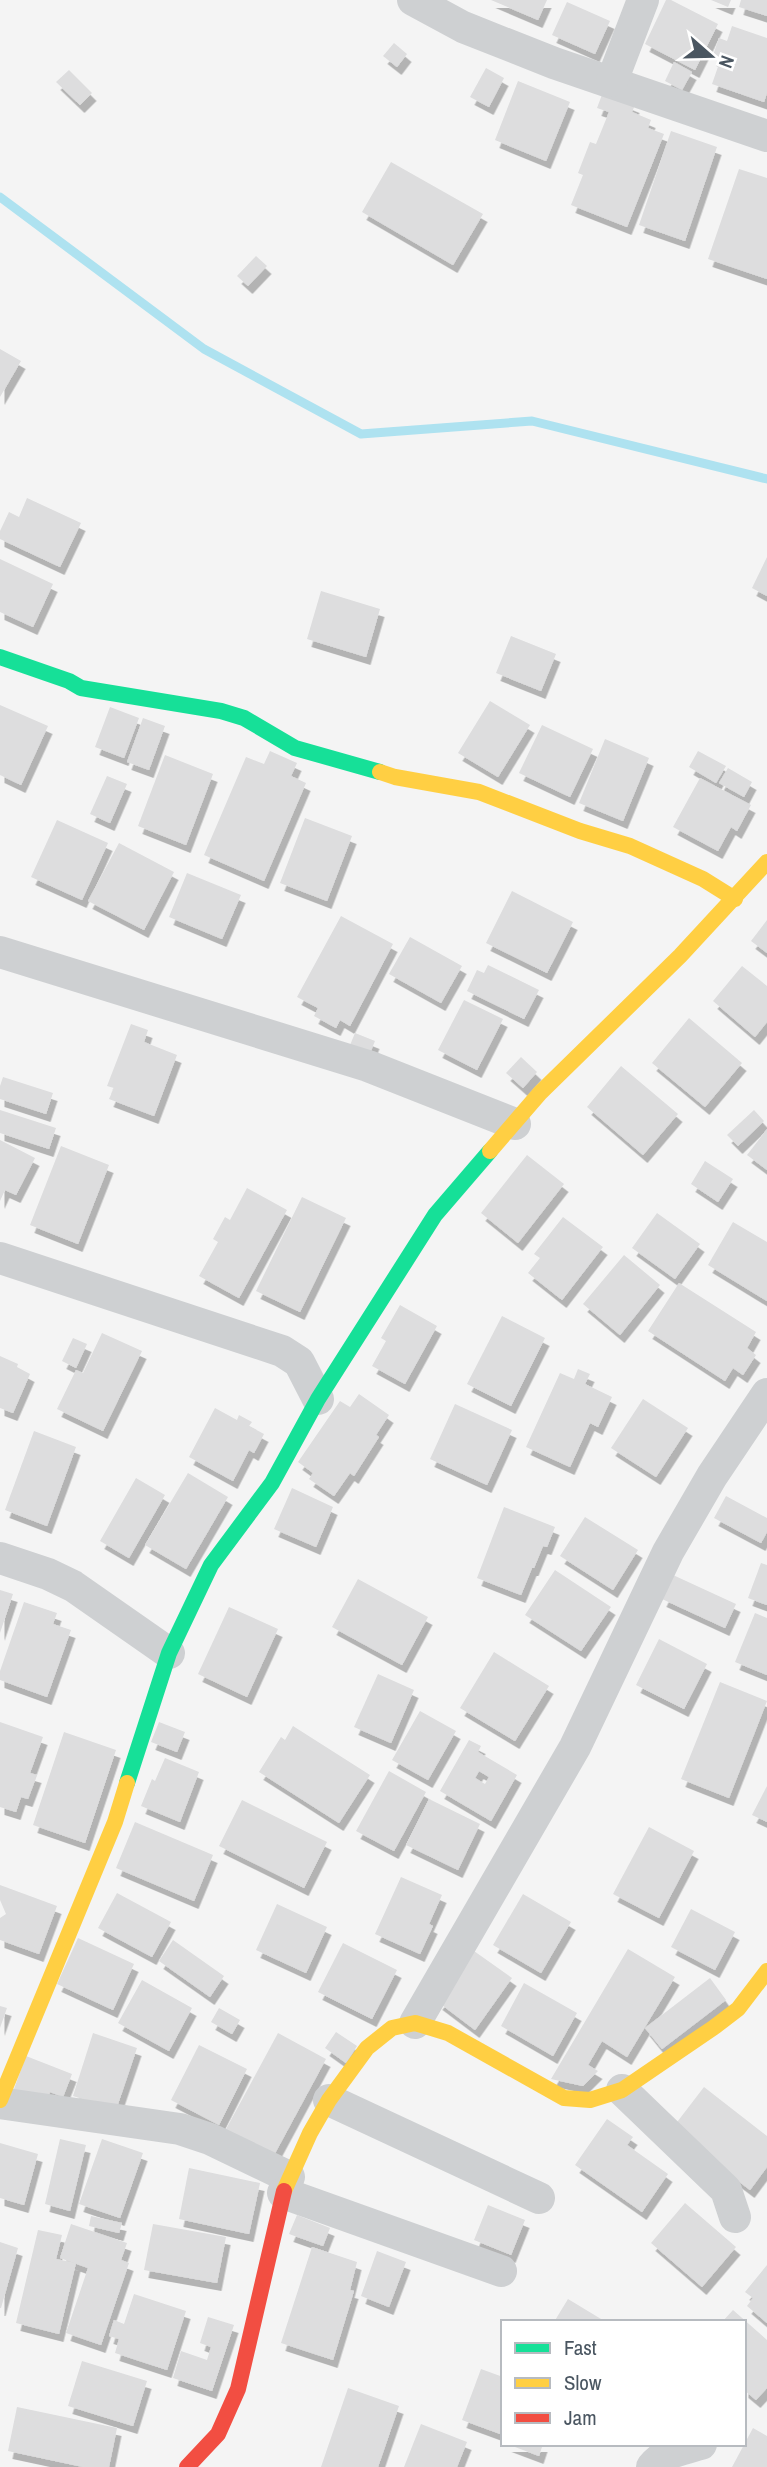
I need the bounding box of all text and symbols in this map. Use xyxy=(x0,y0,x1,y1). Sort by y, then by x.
north arrow xyxy=(676,21,746,91)
text: N xyxy=(713,52,741,72)
legend xyxy=(501,2320,746,2446)
text: Fast xyxy=(564,2333,597,2362)
text: Slow xyxy=(564,2368,602,2397)
text: Jam xyxy=(564,2403,597,2432)

